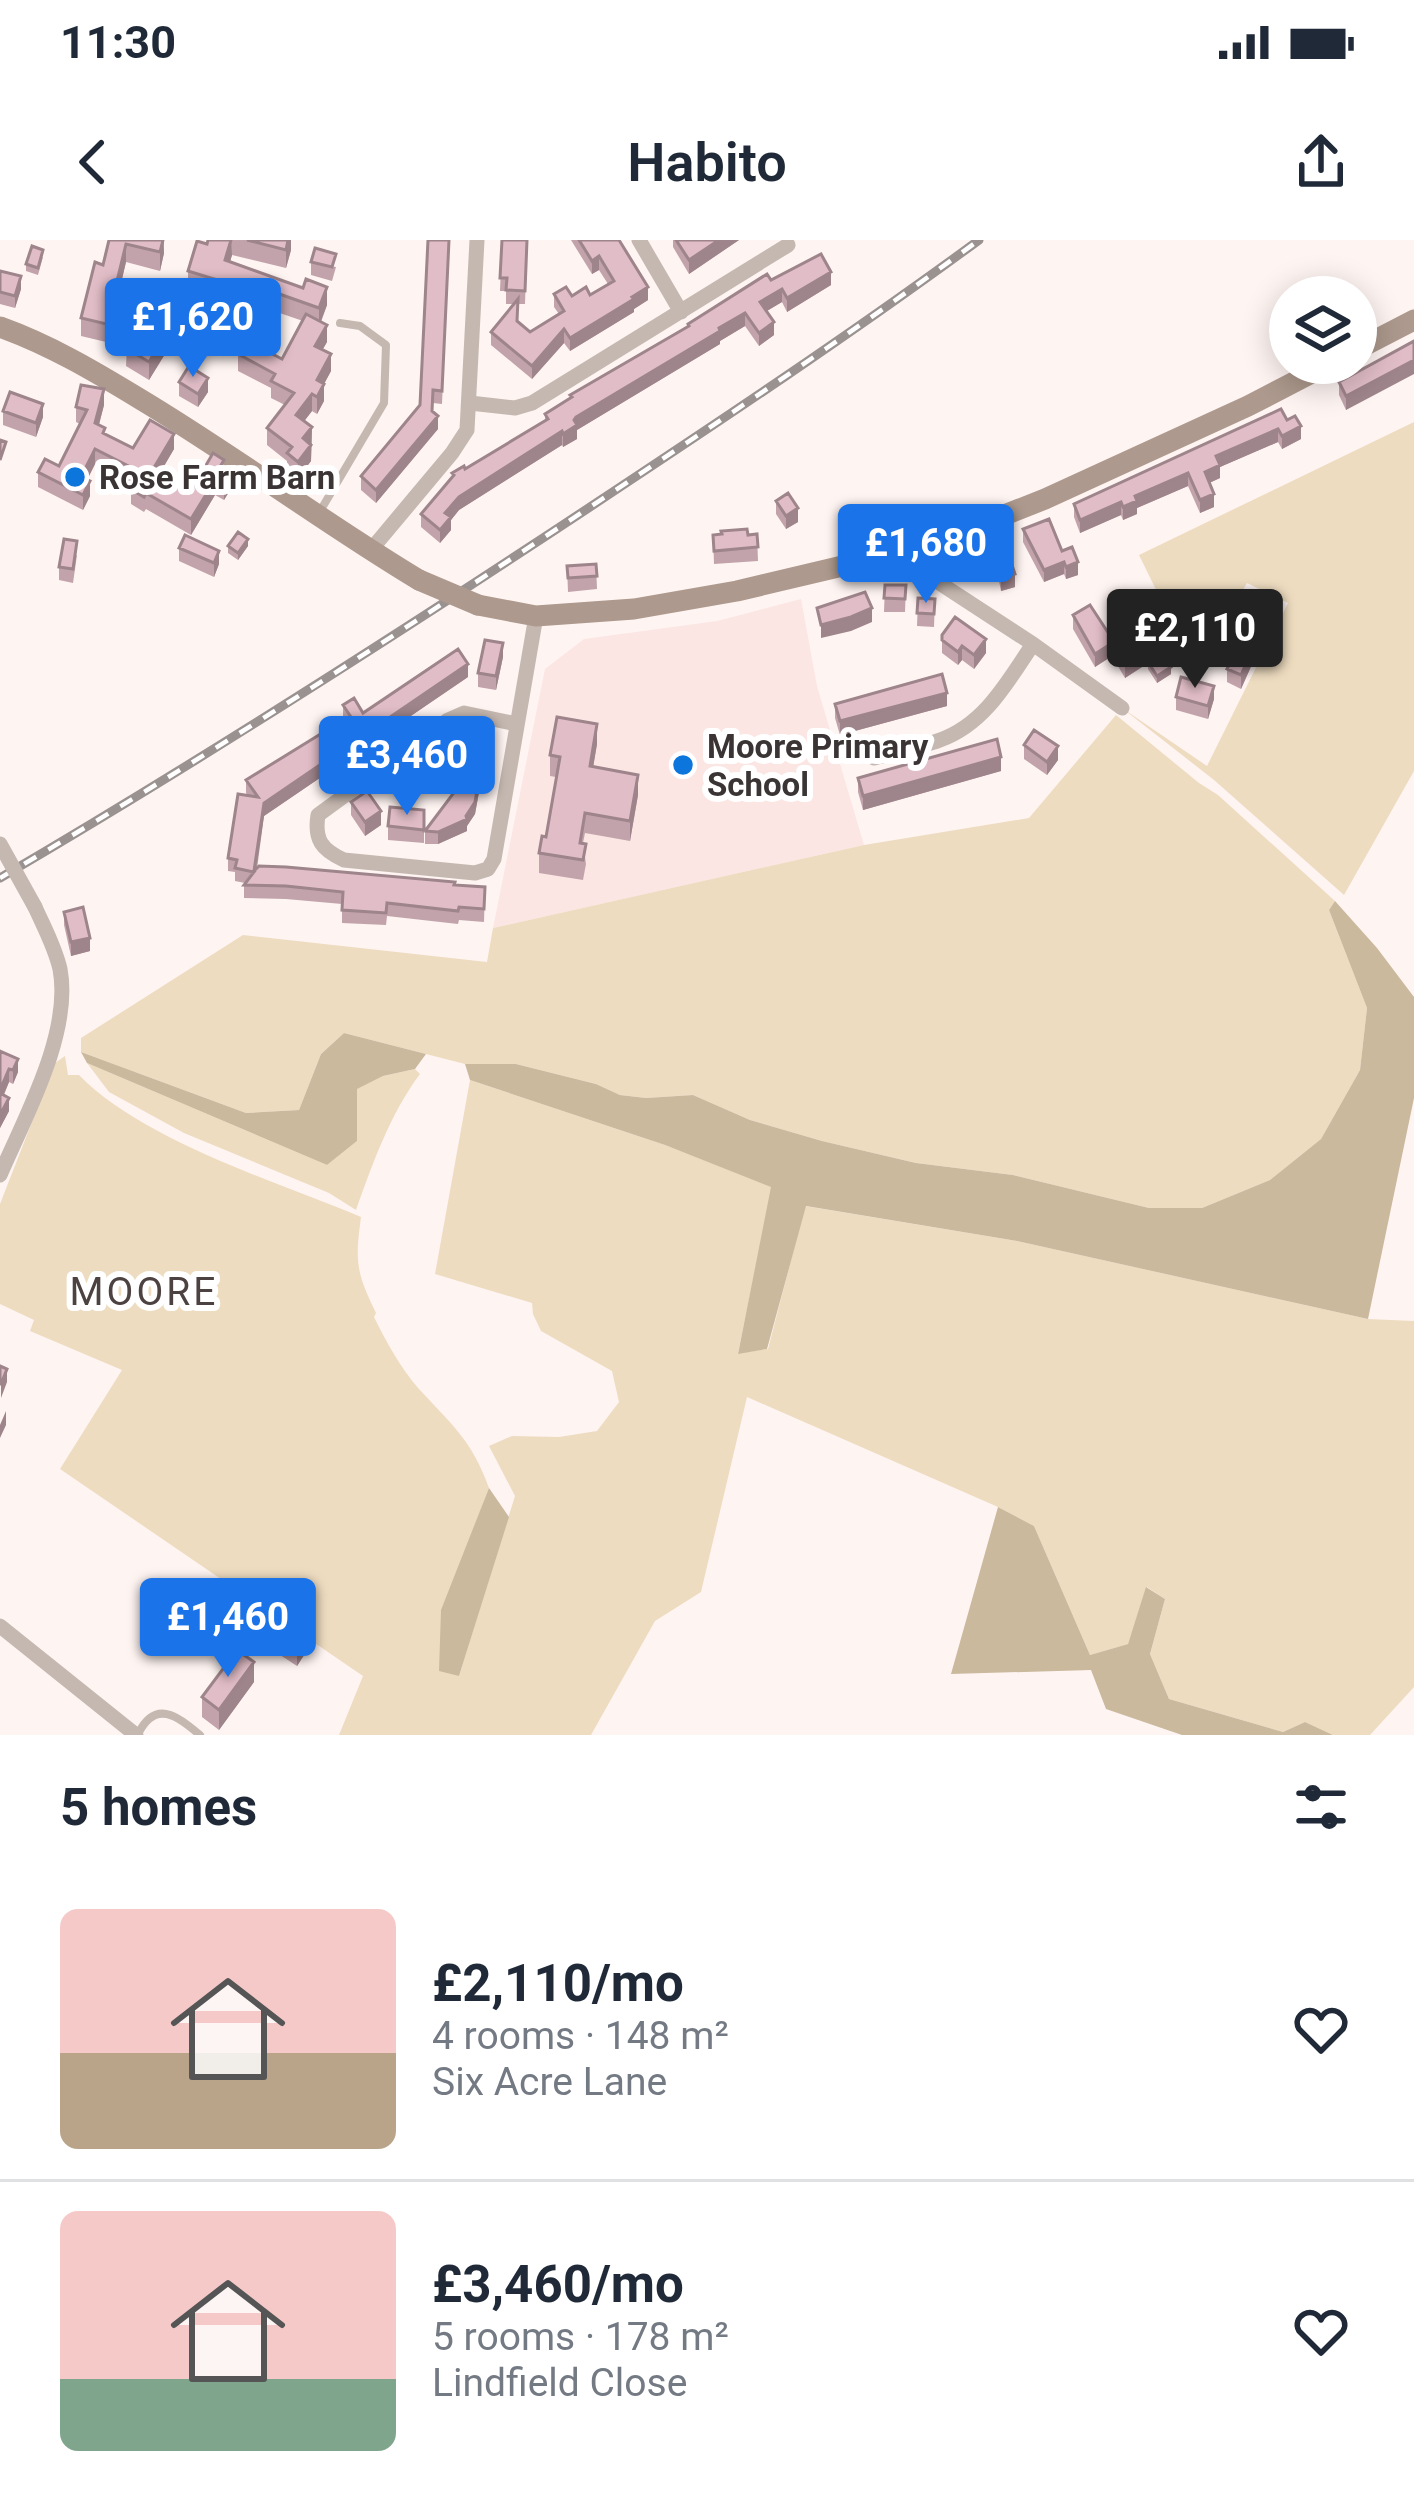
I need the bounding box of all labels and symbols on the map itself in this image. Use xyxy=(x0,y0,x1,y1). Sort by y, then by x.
pin: £1,620 xyxy=(95,278,291,380)
place label: Rose Farm Barn xyxy=(99,458,335,497)
marker: Rose Farm Barn xyxy=(62,464,88,490)
pin: £1,680 xyxy=(828,504,1024,606)
pin: £2,110 xyxy=(1097,589,1293,691)
pin: £3,460 xyxy=(309,716,505,818)
place label: Moore Primary School xyxy=(707,727,929,804)
marker: Moore Primary School xyxy=(670,752,696,778)
district label: MOORE xyxy=(70,1269,218,1315)
pin: £1,460 xyxy=(130,1578,326,1680)

